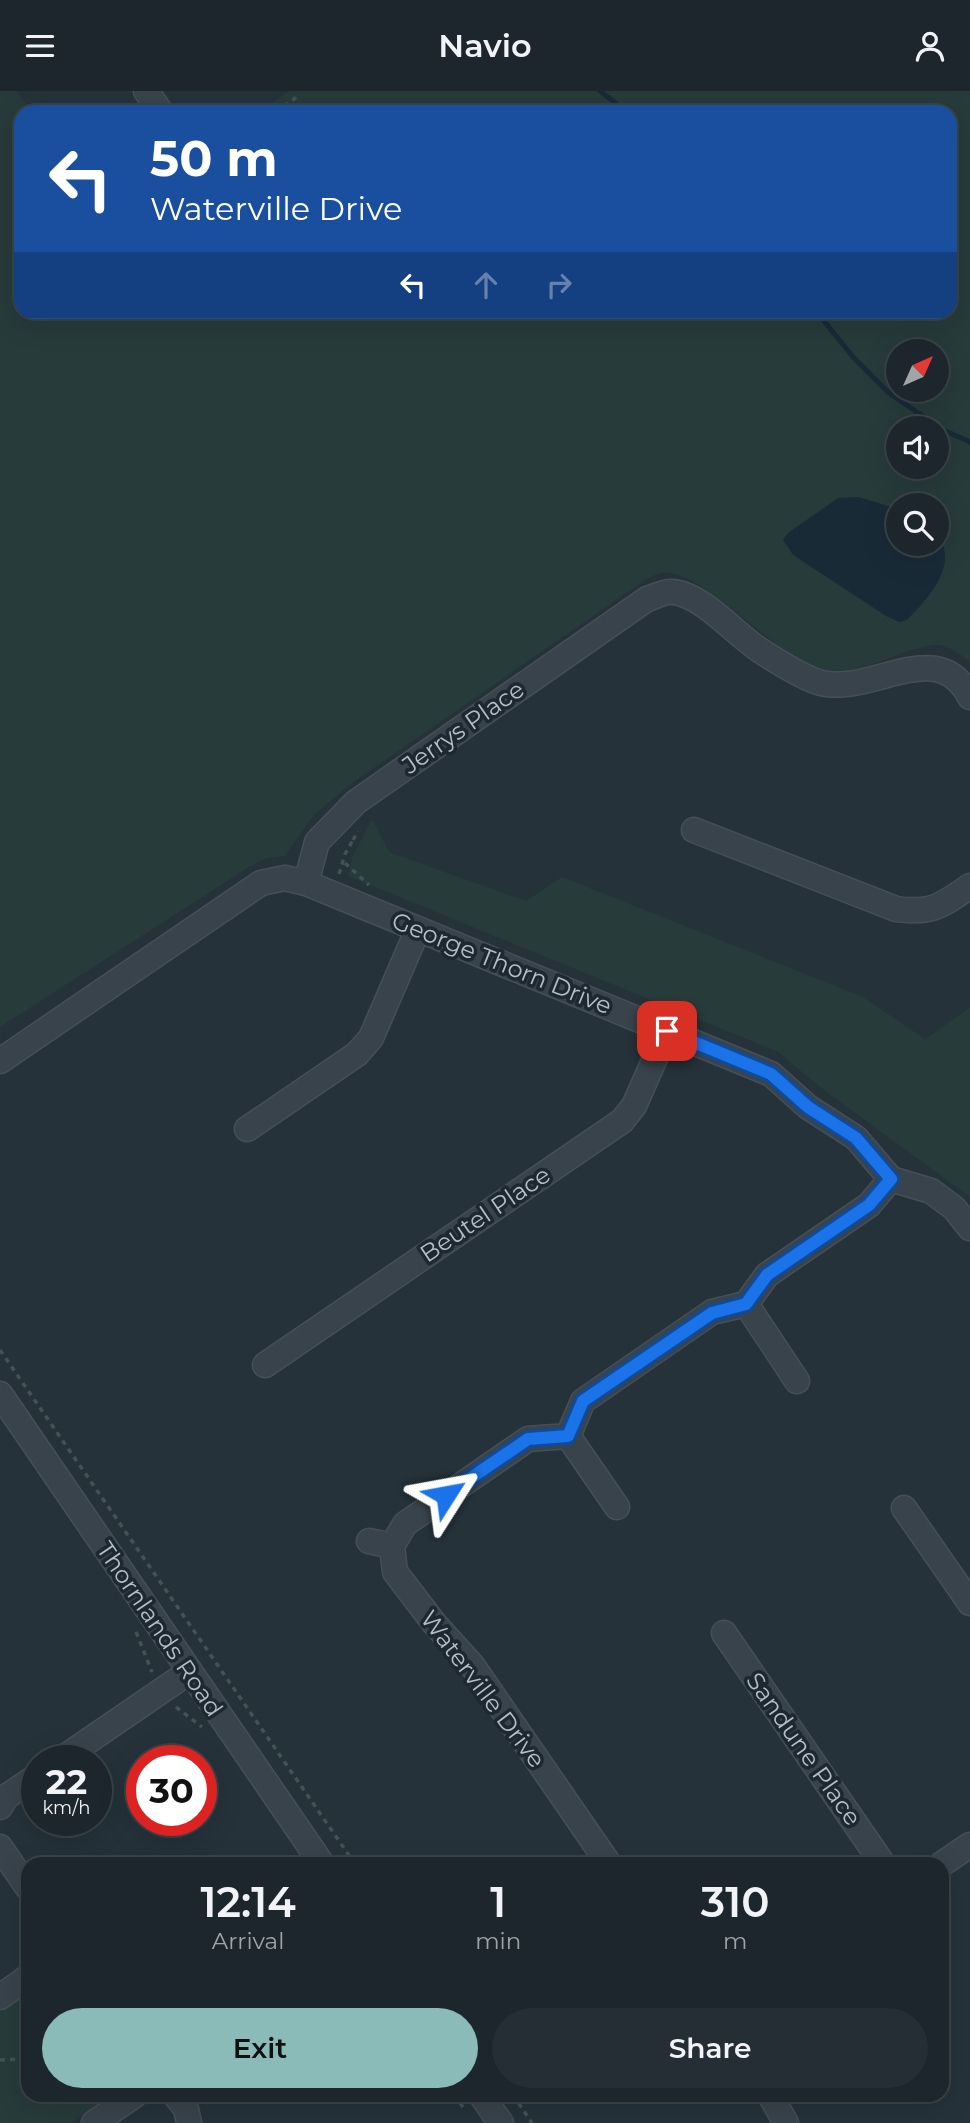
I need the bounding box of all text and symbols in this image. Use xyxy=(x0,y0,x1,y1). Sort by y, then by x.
text: Navio xyxy=(438,26,532,65)
icon: menu xyxy=(21,27,59,65)
icon: person xyxy=(911,27,949,65)
text: 50 m xyxy=(150,129,278,188)
icon: left xyxy=(35,133,126,224)
text: Waterville Drive xyxy=(150,189,402,228)
icon: left xyxy=(394,266,432,304)
icon: ahead xyxy=(467,266,505,304)
icon: right xyxy=(540,266,578,304)
north arrow xyxy=(886,339,948,403)
map controls xyxy=(886,339,949,556)
button: sound xyxy=(886,416,949,479)
button: search xyxy=(886,493,949,556)
street label: Jerrys Place xyxy=(396,674,529,780)
street label: George Thorn Drive xyxy=(388,906,616,1020)
pin xyxy=(637,1001,697,1061)
icon: arrive xyxy=(648,1012,686,1050)
street label: Beutel Place xyxy=(414,1160,556,1268)
position arrow xyxy=(409,1458,483,1532)
street label: Thornlands Road xyxy=(91,1536,229,1722)
street label: Waterville Drive xyxy=(414,1605,552,1773)
street label: Sandune Place xyxy=(740,1667,868,1831)
speed limit sign: 30 xyxy=(126,1745,217,1836)
text: 22 xyxy=(46,1760,87,1803)
text: km/h xyxy=(42,1797,91,1819)
text: 12:14 xyxy=(200,1876,296,1928)
text: 1 xyxy=(490,1876,506,1928)
text: 310 xyxy=(701,1876,769,1928)
text: Arrival xyxy=(212,1927,284,1955)
text: min xyxy=(475,1927,521,1955)
text: m xyxy=(723,1927,747,1955)
button: Exit xyxy=(42,2008,478,2088)
button: Share xyxy=(492,2008,928,2088)

